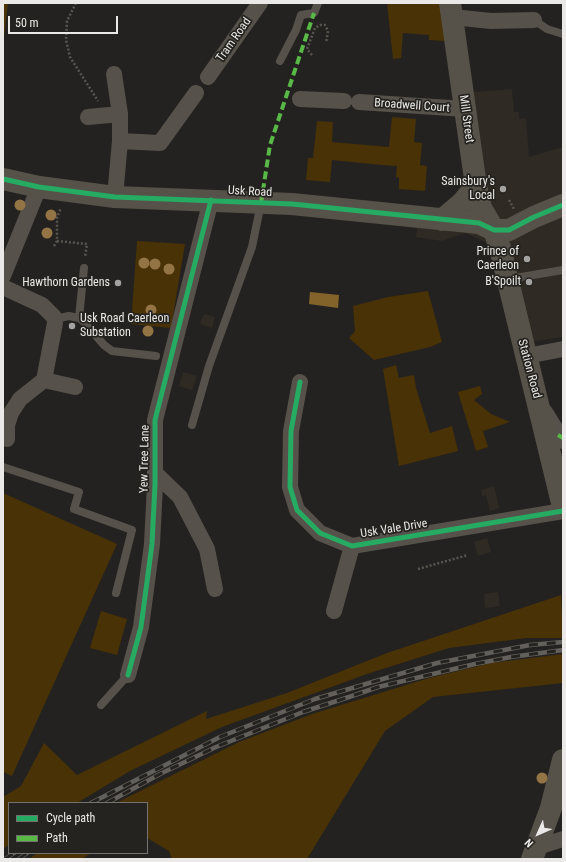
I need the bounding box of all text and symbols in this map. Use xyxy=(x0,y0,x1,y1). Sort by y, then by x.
scale bar xyxy=(10,8,120,34)
street label: Tram Road xyxy=(214,15,254,65)
text: 50 m xyxy=(15,16,39,30)
street label: Mill Street xyxy=(456,94,476,144)
street label: Broadwell Court xyxy=(374,96,450,116)
place label: Sainsbury's Local xyxy=(441,175,495,203)
street label: Usk Road xyxy=(227,184,273,200)
marker: Sainsbury's Local xyxy=(498,184,508,194)
place label: Prince of Caerleon xyxy=(476,245,519,273)
marker: Prince of Caerleon xyxy=(522,254,532,264)
place label: B'Spoilt xyxy=(485,275,521,289)
place label: Hawthorn Gardens xyxy=(22,276,110,290)
marker: B'Spoilt xyxy=(524,277,534,287)
marker: Hawthorn Gardens xyxy=(113,278,123,288)
place label: Usk Road Caerleon Substation xyxy=(80,312,169,340)
marker: Usk Road Caerleon Substation xyxy=(67,321,77,331)
street label: Station Road xyxy=(514,338,544,400)
street label: Yew Tree Lane xyxy=(137,425,153,493)
street label: Usk Vale Drive xyxy=(359,517,429,541)
legend xyxy=(8,802,148,854)
text: Cycle path xyxy=(46,811,95,825)
north arrow xyxy=(518,814,558,854)
text: Path xyxy=(46,831,68,845)
text: N xyxy=(522,836,536,850)

